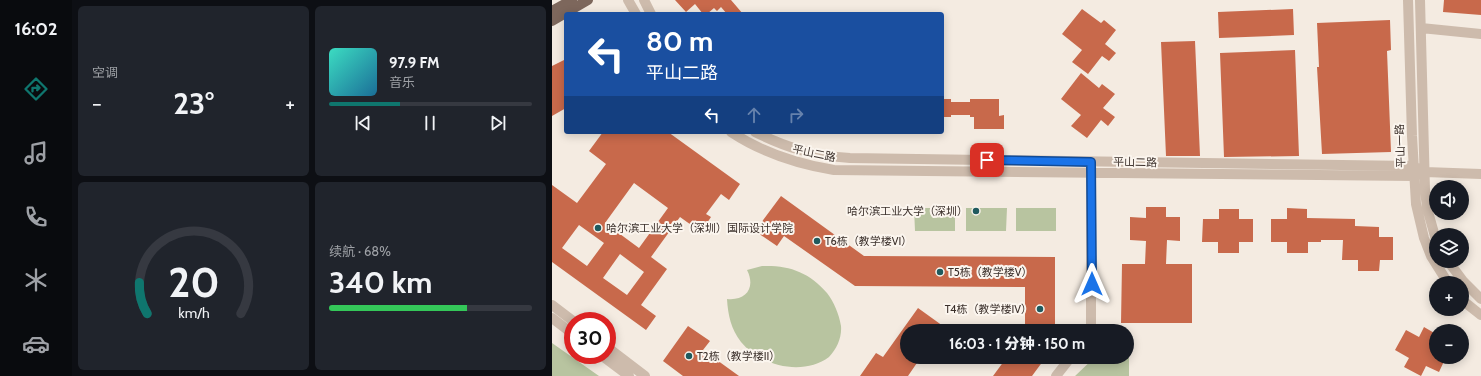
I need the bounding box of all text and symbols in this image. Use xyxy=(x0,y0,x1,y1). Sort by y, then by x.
text: 16:02 xyxy=(15,18,57,40)
text: 80 m xyxy=(646,24,713,58)
icon: left xyxy=(580,28,632,80)
text: 97.9 FM xyxy=(389,54,440,72)
text: 平山二路 xyxy=(646,62,718,84)
text: 空调 xyxy=(92,64,118,80)
text: 音乐 xyxy=(389,74,415,90)
icon: directions xyxy=(22,75,50,103)
text: 23° xyxy=(173,85,214,122)
text: − xyxy=(92,90,102,117)
text: + xyxy=(285,90,295,117)
icon: left xyxy=(701,104,723,126)
icon: ahead xyxy=(743,104,765,126)
icon: right xyxy=(785,104,807,126)
icon: previous xyxy=(352,112,374,134)
icon: pause xyxy=(419,112,441,134)
icon: next xyxy=(487,112,509,134)
street label: 平山一路 xyxy=(1392,124,1408,168)
icon: music xyxy=(22,139,50,167)
street label: 平山二路 xyxy=(791,142,837,164)
pin xyxy=(970,143,1004,177)
icon: arrive xyxy=(976,149,998,171)
street label: 平山二路 xyxy=(1113,155,1157,169)
map controls xyxy=(1429,180,1469,364)
button: sound xyxy=(1429,180,1469,220)
icon: phone xyxy=(22,203,50,231)
place label: 哈尔滨工业大学（深圳） xyxy=(847,204,968,218)
marker: 哈尔滨工业大学（深圳） xyxy=(971,206,981,216)
place label: 哈尔滨工业大学（深圳）国际设计学院 xyxy=(606,221,793,235)
marker: 哈尔滨工业大学（深圳）国际设计学院 xyxy=(593,223,603,233)
button: layers xyxy=(1429,228,1469,268)
place label: T6栋（教学楼VI） xyxy=(825,234,912,248)
marker: T6栋（教学楼VI） xyxy=(812,236,822,246)
text: 续航 · 68% xyxy=(329,243,391,259)
text: 20 xyxy=(168,257,219,307)
position arrow xyxy=(1071,263,1113,305)
text: 340 km xyxy=(329,264,432,301)
place label: T5栋（教学楼V） xyxy=(948,265,1033,279)
icon: climate xyxy=(22,266,50,294)
marker: T5栋（教学楼V） xyxy=(935,267,945,277)
button: + xyxy=(1429,276,1469,316)
place label: T4栋（教学楼IV） xyxy=(945,302,1032,316)
text: km/h xyxy=(178,304,209,322)
marker: T4栋（教学楼IV） xyxy=(1035,304,1045,314)
speed limit sign: 30 xyxy=(564,312,616,364)
button: − xyxy=(1429,324,1469,364)
icon: car xyxy=(22,330,50,358)
text: 16:03 · 1 分钟 · 150 m xyxy=(949,335,1085,353)
place label: T2栋（教学楼II） xyxy=(697,349,780,363)
marker: T2栋（教学楼II） xyxy=(684,351,694,361)

